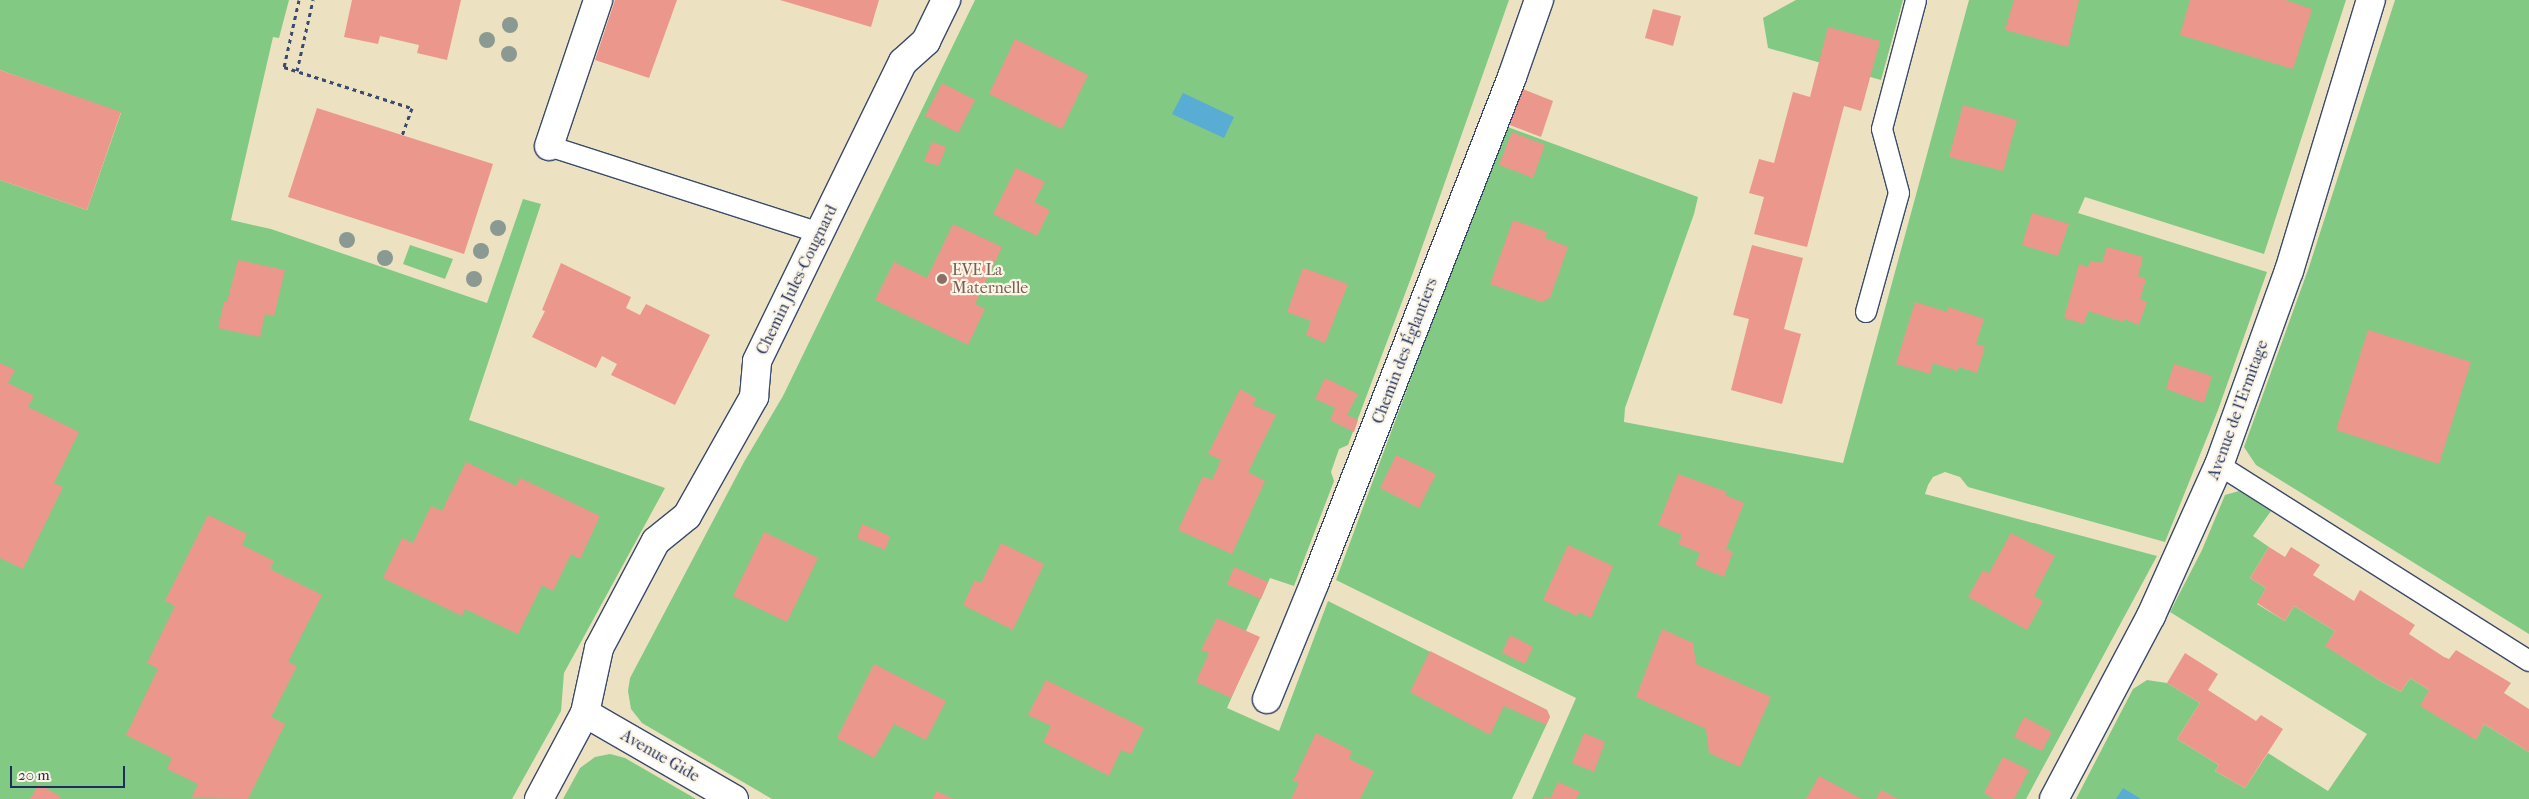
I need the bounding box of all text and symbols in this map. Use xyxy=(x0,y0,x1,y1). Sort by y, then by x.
street label: Chemin Jules-Cougnard xyxy=(752,202,842,358)
place label: EVE La Maternelle xyxy=(952,260,1028,298)
marker: EVE La Maternelle xyxy=(936,273,948,285)
street label: Chemin des Églantiers xyxy=(1368,275,1442,427)
street label: Avenue de l'Ermitage xyxy=(2204,338,2272,482)
street label: Avenue Gide xyxy=(617,726,703,786)
scale bar xyxy=(12,756,128,788)
text: 20 m xyxy=(18,766,50,784)

